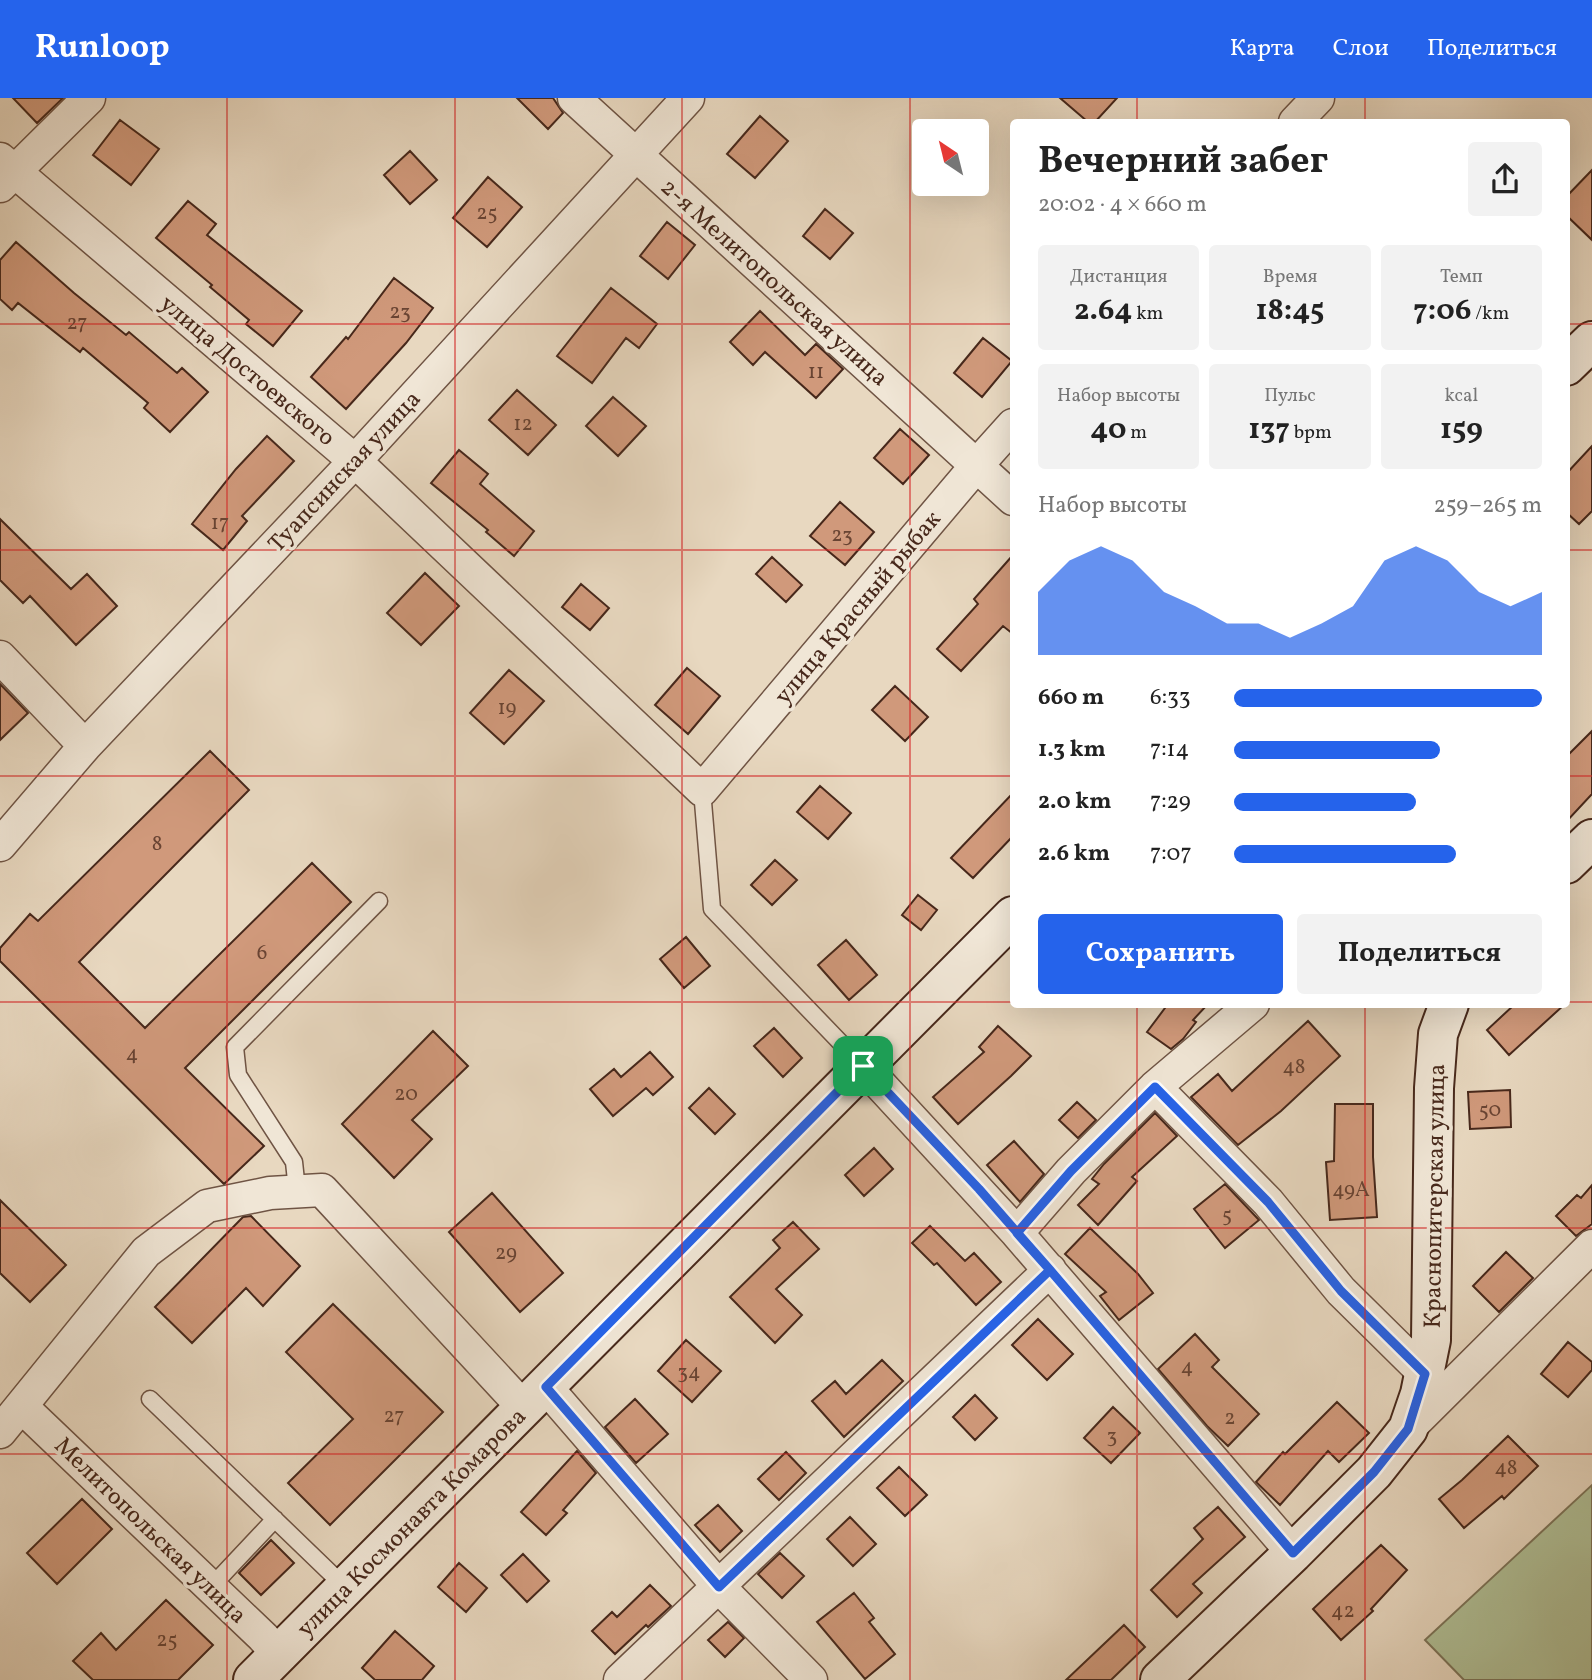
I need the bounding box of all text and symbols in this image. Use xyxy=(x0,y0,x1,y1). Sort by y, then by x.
text: Runloop xyxy=(35,26,170,72)
text: Карта xyxy=(1230,32,1295,66)
text: Слои xyxy=(1333,32,1389,66)
text: Поделиться xyxy=(1427,32,1557,66)
north arrow xyxy=(912,119,989,196)
map controls xyxy=(912,119,989,196)
text: Вечерний забег xyxy=(1038,136,1328,189)
button: share xyxy=(1468,142,1542,216)
street label: 2-я Мелитопольская улица xyxy=(652,172,895,395)
text: 20:02 · 4 × 660 m xyxy=(1038,189,1207,221)
house number: 25 xyxy=(476,199,498,228)
text: Дистанция xyxy=(1070,264,1168,290)
text: Время xyxy=(1263,264,1317,290)
text: Темп xyxy=(1440,264,1483,290)
street label: улица Достоевского xyxy=(152,288,342,455)
text: 2.64 xyxy=(1074,290,1132,332)
text: 18:45 xyxy=(1255,290,1325,332)
text: 7:06 xyxy=(1413,290,1471,332)
house number: 23 xyxy=(389,298,411,327)
text: km xyxy=(1132,301,1163,327)
text: /km xyxy=(1471,301,1509,327)
house number: 27 xyxy=(67,309,87,338)
house number: 11 xyxy=(808,358,824,387)
text: Набор высоты xyxy=(1057,383,1180,409)
text: Пульс xyxy=(1264,383,1316,409)
text: kcal xyxy=(1444,383,1478,409)
street label: Туапсинская улица xyxy=(261,384,430,561)
text: 40 xyxy=(1090,409,1126,451)
text: 137 xyxy=(1248,409,1290,451)
text: 159 xyxy=(1440,409,1483,451)
house number: 12 xyxy=(513,410,533,439)
text: m xyxy=(1126,420,1147,446)
text: bpm xyxy=(1290,420,1332,446)
text: Набор высоты xyxy=(1038,490,1187,522)
text: 259–265 m xyxy=(1433,490,1542,522)
street label: улица Красный рыбак xyxy=(767,504,950,712)
house number: 17 xyxy=(211,509,229,538)
house number: 23 xyxy=(831,521,853,550)
text: 660 m xyxy=(1038,682,1104,714)
text: 6:33 xyxy=(1150,682,1191,714)
house number: 19 xyxy=(497,694,517,723)
text: 1.3 km xyxy=(1038,734,1106,766)
text: 7:14 xyxy=(1150,734,1189,766)
text: 2.0 km xyxy=(1038,786,1111,818)
text: 7:29 xyxy=(1150,786,1191,818)
house number: 8 xyxy=(152,830,162,859)
text: 2.6 km xyxy=(1038,838,1110,870)
text: 7:07 xyxy=(1150,838,1192,870)
button: Сохранить xyxy=(1038,914,1283,994)
button: Поделиться xyxy=(1297,914,1542,994)
house number: 6 xyxy=(257,939,267,968)
pin xyxy=(833,1036,893,1096)
house number: 4 xyxy=(126,1040,138,1069)
icon: arrive xyxy=(844,1047,882,1085)
house number: 48 xyxy=(1283,1053,1305,1082)
street label: Краснопитерская улица xyxy=(1417,1063,1455,1329)
house number: 20 xyxy=(394,1080,418,1109)
house number: 50 xyxy=(1479,1096,1501,1125)
house number: 49А xyxy=(1332,1176,1370,1205)
house number: 5 xyxy=(1222,1201,1232,1230)
house number: 29 xyxy=(495,1239,517,1268)
house number: 4 xyxy=(1181,1353,1193,1382)
house number: 34 xyxy=(677,1358,701,1387)
street label: улица Космонавта Комарова xyxy=(290,1401,535,1646)
house number: 27 xyxy=(384,1402,404,1431)
house number: 2 xyxy=(1224,1404,1236,1433)
house number: 3 xyxy=(1107,1422,1117,1451)
street label: Мелитопольская улица xyxy=(46,1430,253,1633)
house number: 48 xyxy=(1495,1454,1517,1483)
house number: 42 xyxy=(1331,1597,1355,1626)
house number: 25 xyxy=(156,1626,178,1655)

